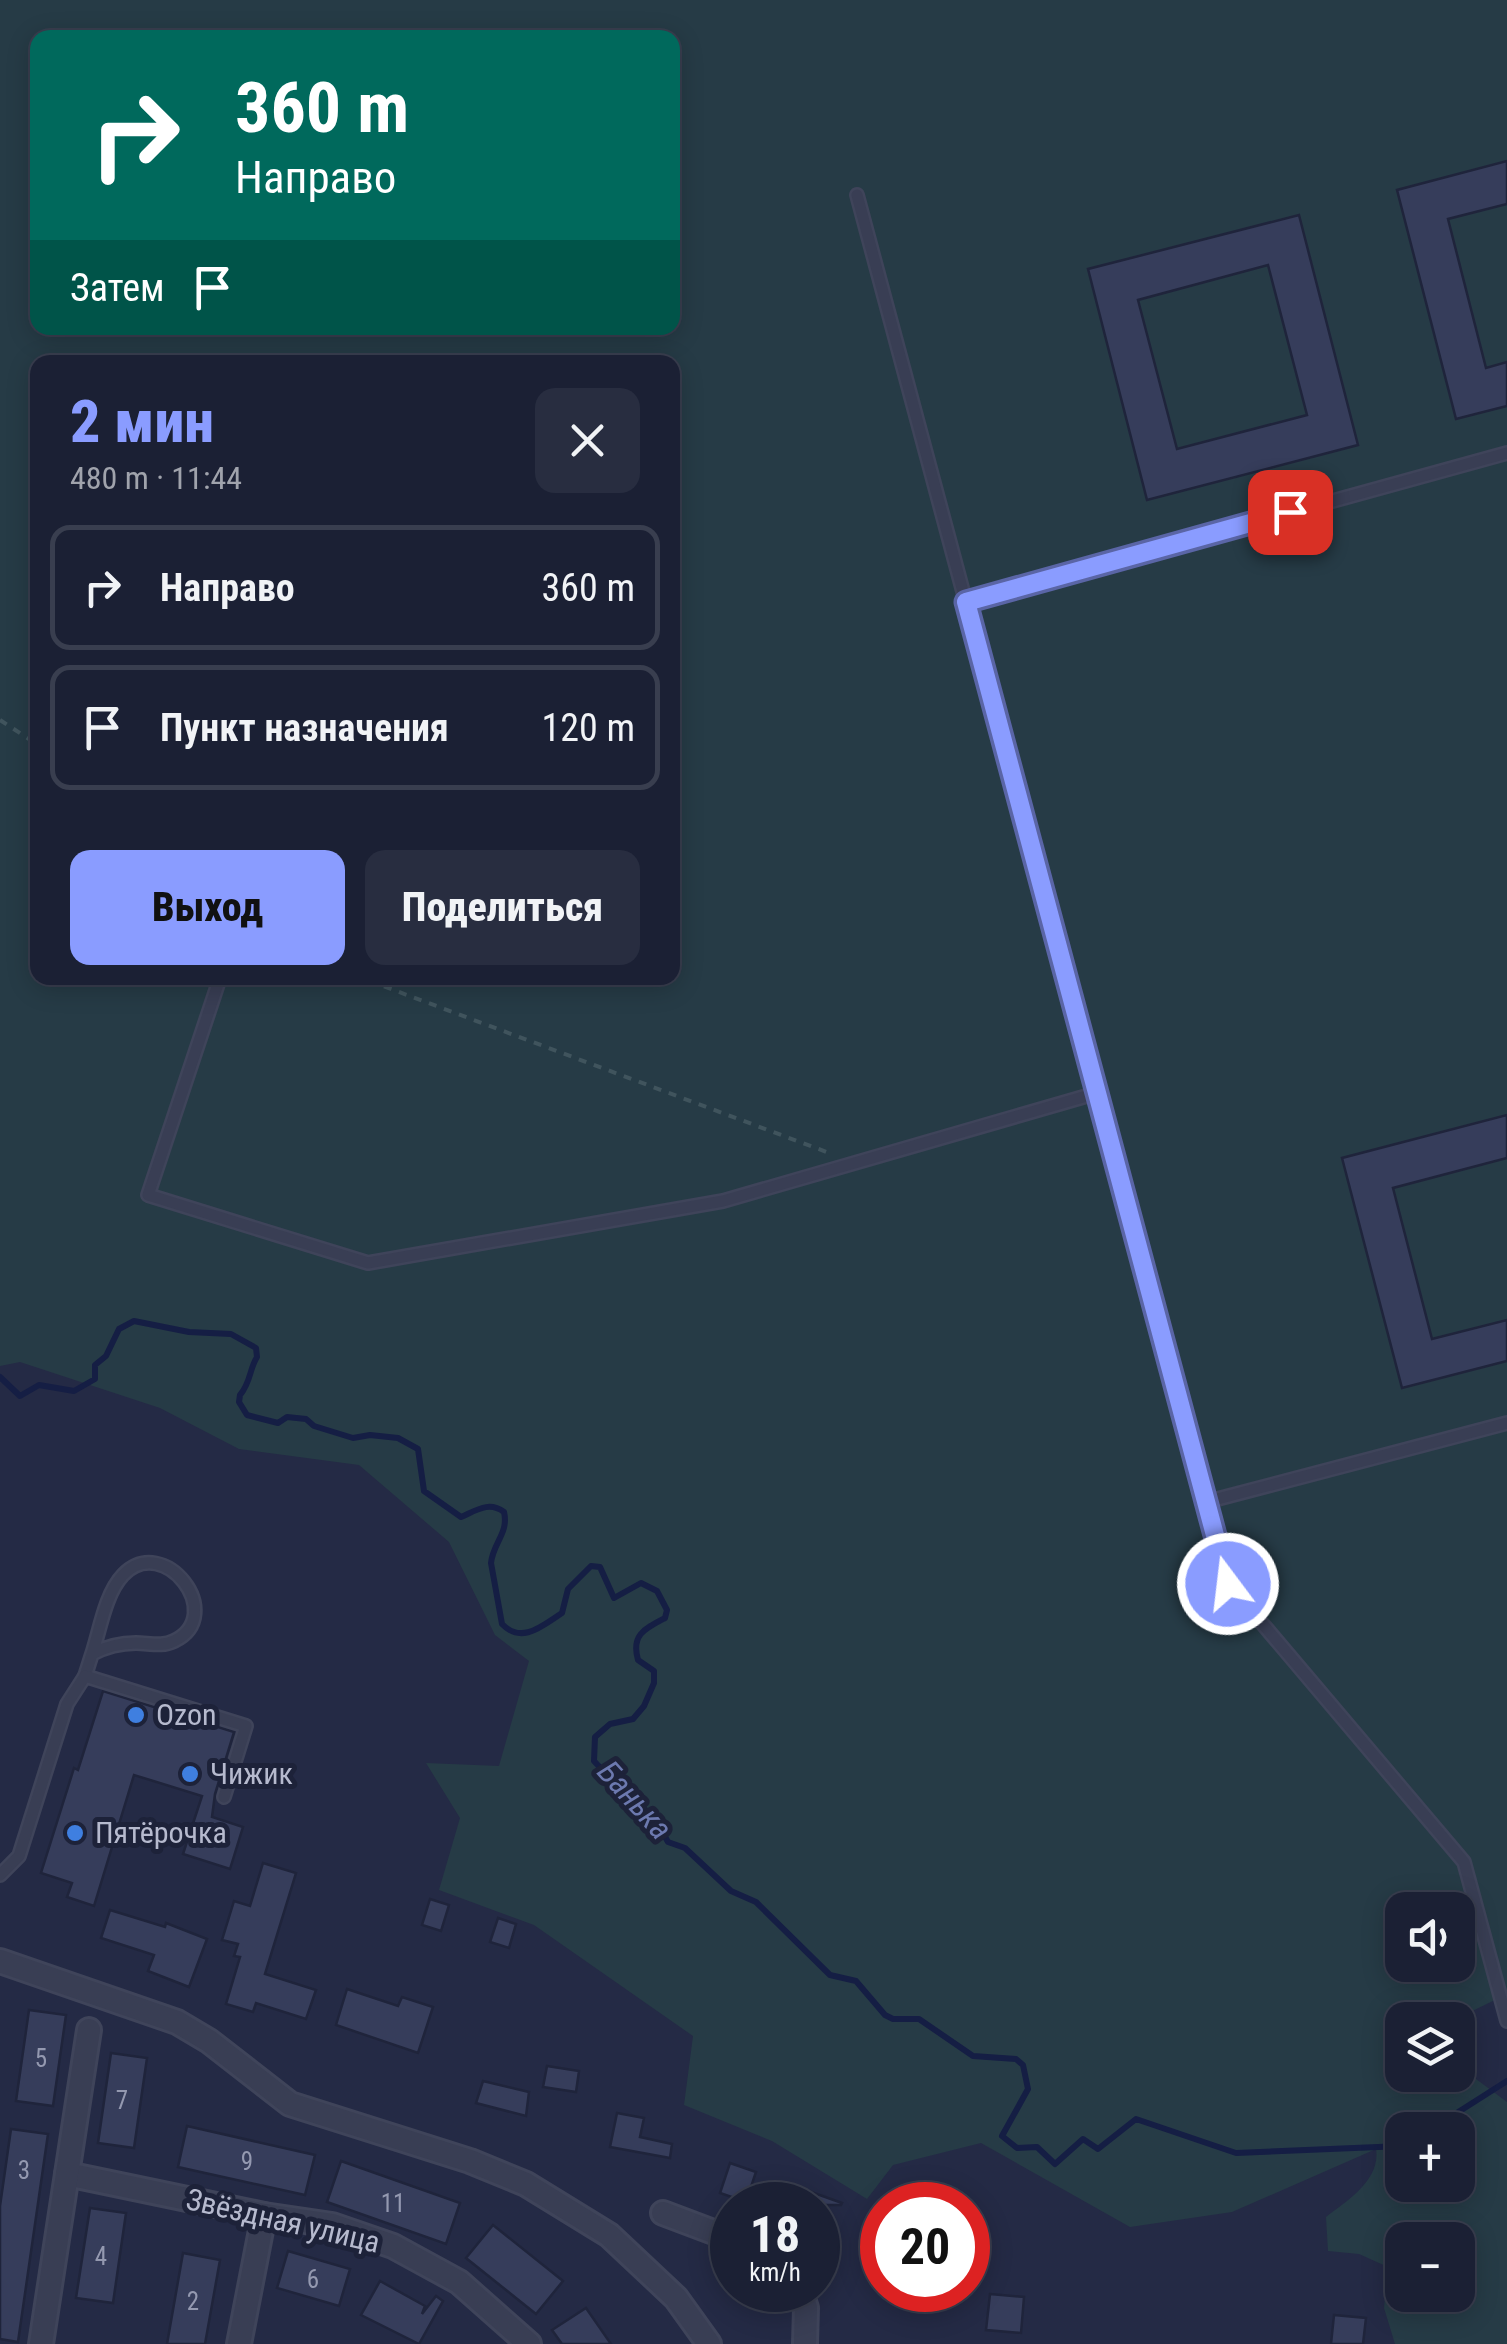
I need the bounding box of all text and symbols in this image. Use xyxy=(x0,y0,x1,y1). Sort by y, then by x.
text: 360 m xyxy=(235,67,409,149)
icon: right xyxy=(70,70,200,200)
text: Направо xyxy=(235,151,396,204)
icon: arrive xyxy=(185,260,240,315)
text: Затем xyxy=(70,266,165,310)
text: 2 мин xyxy=(70,386,214,457)
button: close xyxy=(535,388,640,493)
text: 480 m · 11:44 xyxy=(70,459,242,497)
pin xyxy=(1248,470,1333,555)
icon: arrive xyxy=(1263,485,1318,540)
icon: right xyxy=(75,560,130,615)
text: Направо xyxy=(160,566,295,610)
text: 360 m xyxy=(541,566,635,610)
icon: arrive xyxy=(75,700,130,755)
text: Пункт назначения xyxy=(160,706,449,750)
text: 120 m xyxy=(541,706,635,750)
button: Выход xyxy=(70,850,345,965)
button: Поделиться xyxy=(365,850,640,965)
position arrow xyxy=(1176,1532,1280,1636)
place label: Ozon xyxy=(156,1697,217,1732)
marker: Ozon xyxy=(125,1704,147,1726)
water label: Банька xyxy=(590,1753,680,1847)
place label: Чижик xyxy=(210,1756,293,1791)
marker: Чижик xyxy=(179,1763,201,1785)
place label: Пятёрочка xyxy=(95,1815,227,1850)
marker: Пятёрочка xyxy=(64,1822,86,1844)
map controls xyxy=(1385,1892,1475,2312)
button: sound xyxy=(1385,1892,1475,1982)
button: layers xyxy=(1385,2002,1475,2092)
house number: 5 xyxy=(35,2044,47,2073)
house number: 7 xyxy=(116,2086,128,2115)
button: + xyxy=(1385,2112,1475,2202)
house number: 9 xyxy=(241,2147,253,2176)
house number: 3 xyxy=(18,2156,30,2185)
street label: Звёздная улица xyxy=(183,2181,383,2260)
speed limit sign: 20 xyxy=(860,2182,990,2312)
house number: 11 xyxy=(381,2189,405,2218)
text: 18 xyxy=(750,2206,800,2264)
button: − xyxy=(1385,2222,1475,2312)
house number: 4 xyxy=(95,2242,107,2271)
text: km/h xyxy=(749,2258,801,2287)
house number: 6 xyxy=(307,2265,319,2294)
house number: 2 xyxy=(187,2287,199,2316)

